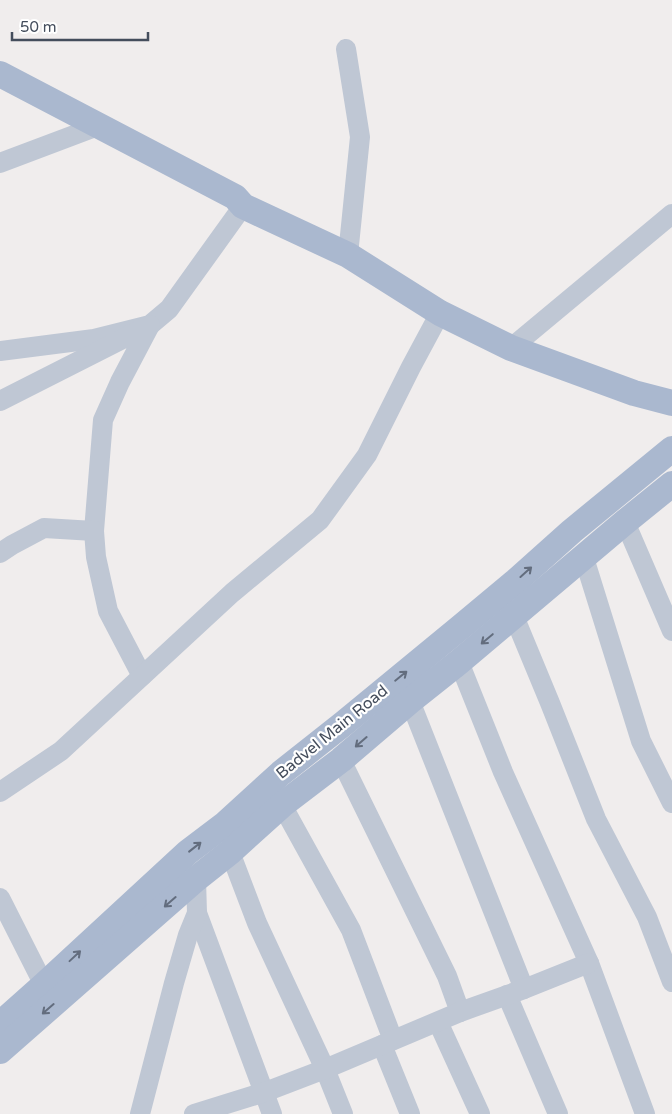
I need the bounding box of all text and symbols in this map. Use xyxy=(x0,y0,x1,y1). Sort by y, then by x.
scale bar xyxy=(12,10,149,42)
text: 50 m xyxy=(20,18,57,36)
one-way arrow xyxy=(520,566,533,578)
one-way arrow xyxy=(481,633,494,644)
one-way arrow xyxy=(394,670,407,681)
street label: Badvel Main Road xyxy=(272,681,392,783)
one-way arrow xyxy=(355,736,368,748)
one-way arrow xyxy=(188,841,201,852)
one-way arrow xyxy=(163,896,176,908)
one-way arrow xyxy=(69,950,82,962)
one-way arrow xyxy=(41,1004,54,1015)

